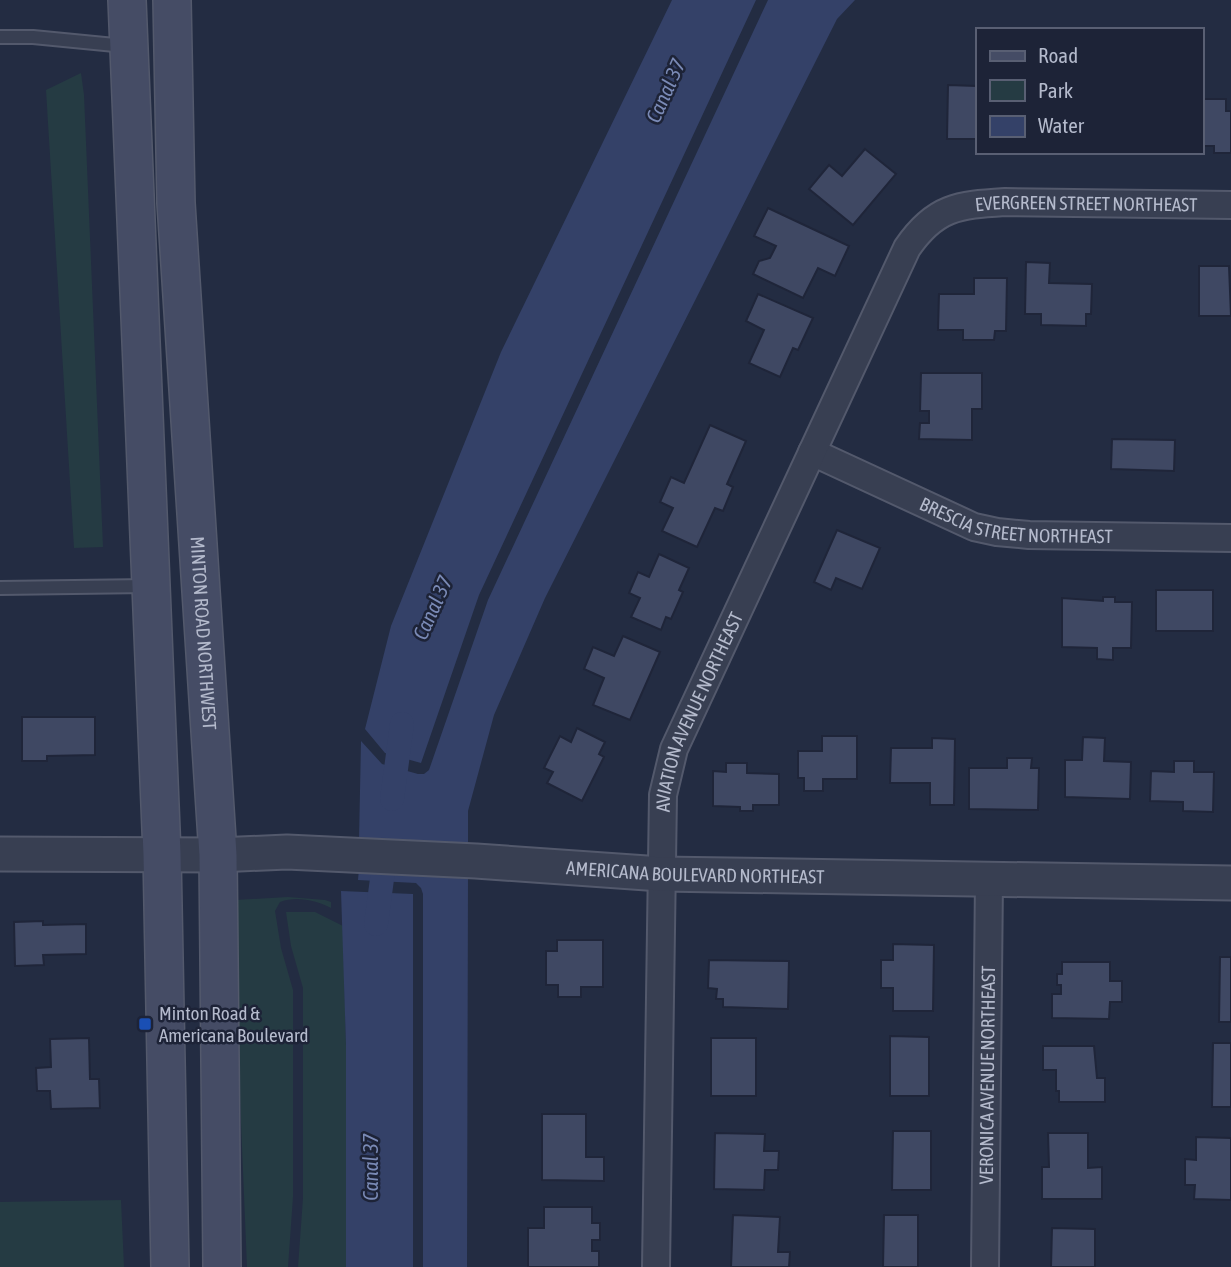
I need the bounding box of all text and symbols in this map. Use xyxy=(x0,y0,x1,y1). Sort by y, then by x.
legend xyxy=(976,28,1203,154)
text: Road xyxy=(1038,43,1078,67)
water label: Canal 37 xyxy=(640,55,690,126)
text: Park xyxy=(1038,78,1073,102)
text: Water xyxy=(1038,113,1085,137)
street label: EVERGREEN STREET NORTHEAST xyxy=(974,191,1198,216)
street label: BRESCIA STREET NORTHEAST xyxy=(916,492,1114,547)
street label: MINTON ROAD NORTHWEST xyxy=(186,535,221,731)
water label: Canal 37 xyxy=(407,572,457,643)
street label: AVIATION AVENUE NORTHEAST xyxy=(652,608,747,812)
street label: AMERICANA BOULEVARD NORTHEAST xyxy=(566,856,825,888)
street label: VERONICA AVENUE NORTHEAST xyxy=(975,965,999,1185)
place label: Minton Road & Americana Boulevard xyxy=(159,1002,309,1046)
marker: Minton Road & Americana Boulevard xyxy=(137,1016,153,1032)
water label: Canal 37 xyxy=(358,1133,382,1201)

